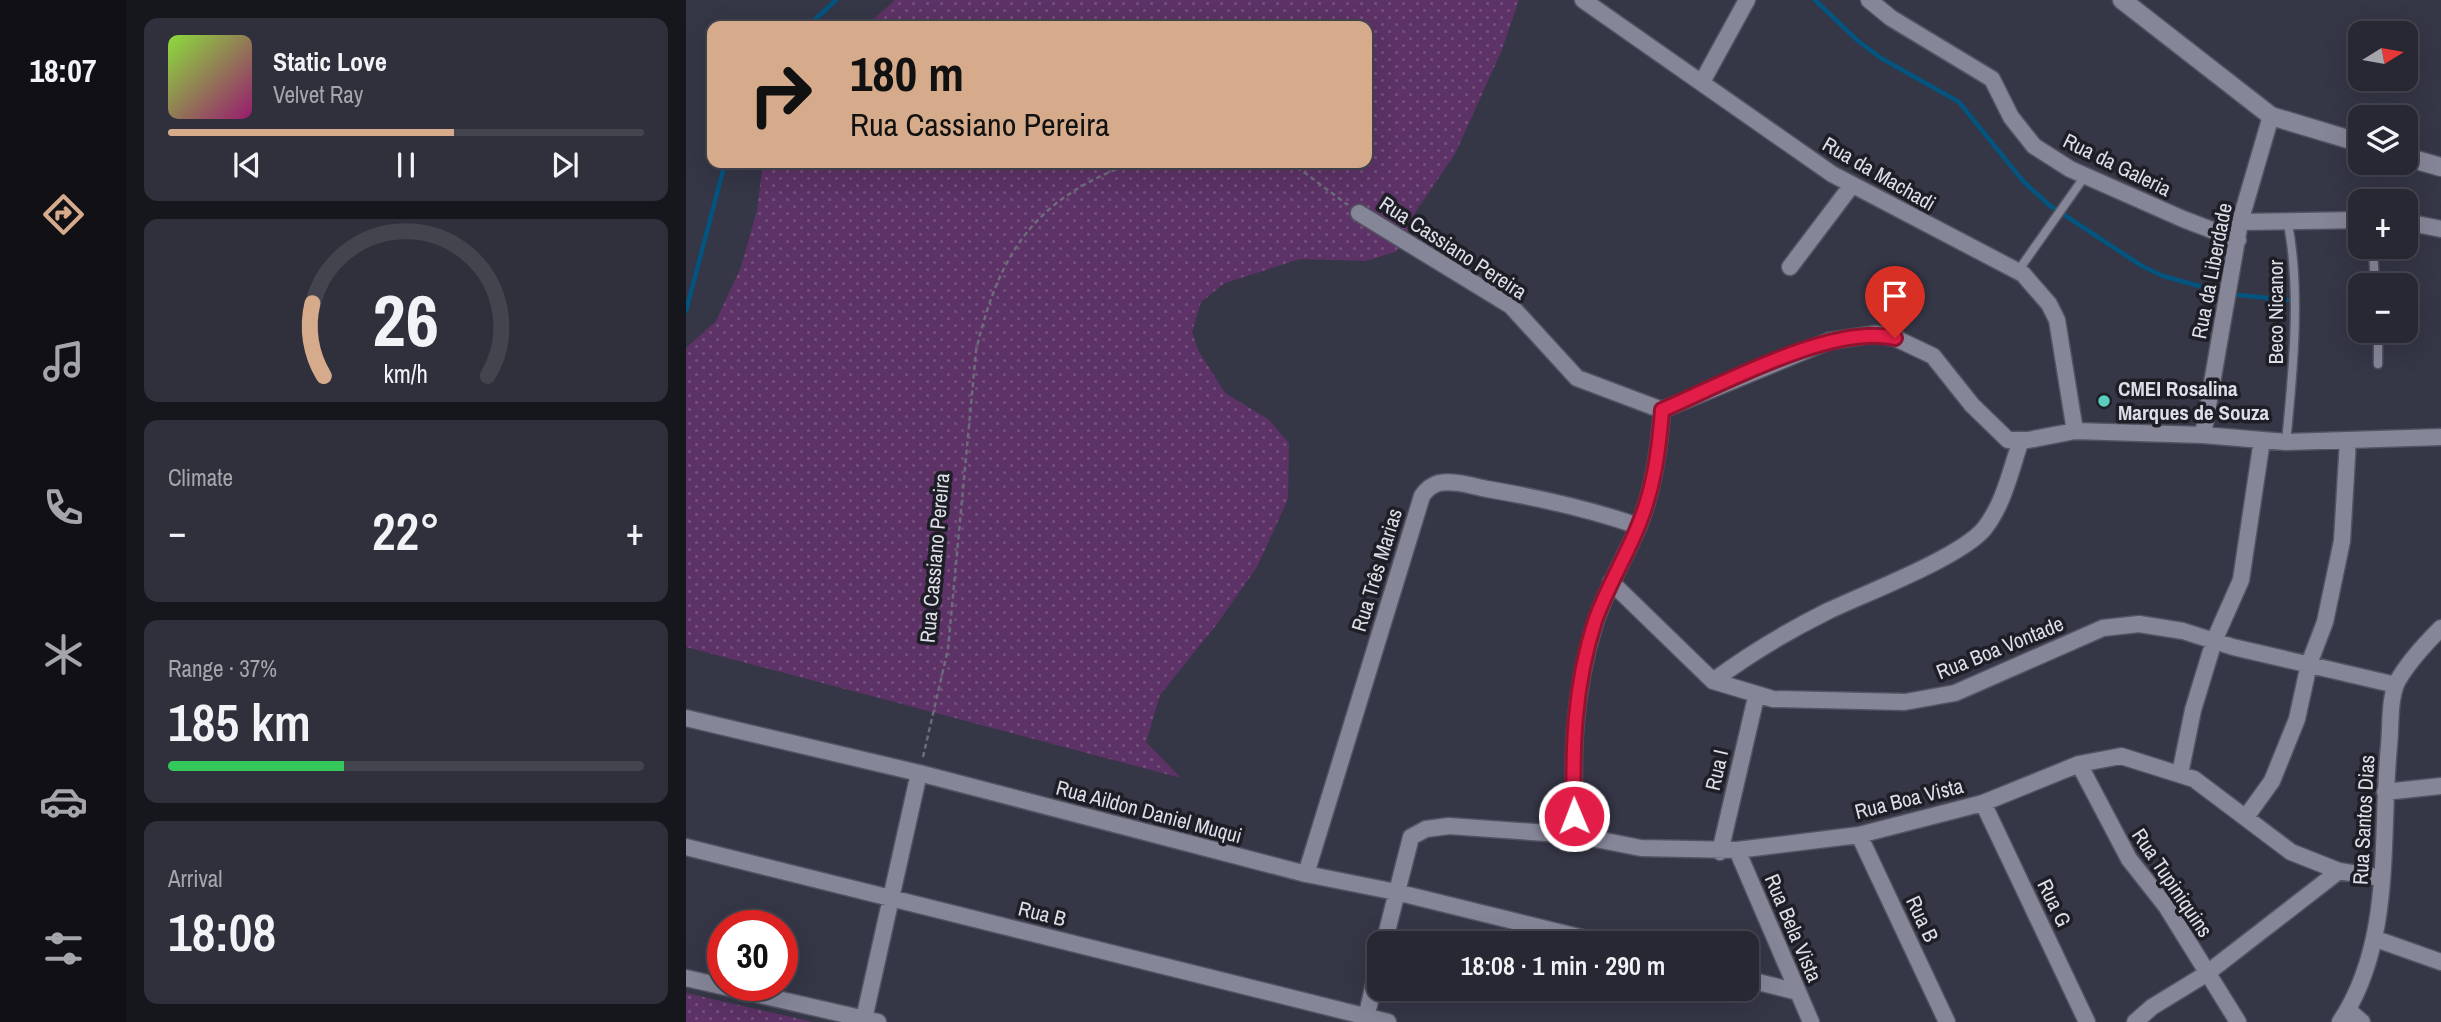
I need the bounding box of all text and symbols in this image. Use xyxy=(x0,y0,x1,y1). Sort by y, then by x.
north arrow xyxy=(2348,21,2418,91)
map controls xyxy=(2348,21,2418,343)
text: 180 m xyxy=(850,40,964,106)
text: Static Love xyxy=(273,44,387,79)
text: 18:07 xyxy=(29,49,97,92)
icon: right xyxy=(735,49,826,140)
text: Velvet Ray xyxy=(273,79,363,110)
text: Rua Cassiano Pereira xyxy=(850,103,1110,146)
button: layers xyxy=(2348,105,2418,175)
street label: Rua da Galeria xyxy=(2058,126,2176,203)
street label: Rua da Machadi xyxy=(1817,129,1941,218)
icon: previous xyxy=(228,146,266,184)
icon: pause xyxy=(387,146,425,184)
icon: next xyxy=(546,146,584,184)
street label: Rua Cassiano Pereira xyxy=(1374,189,1533,306)
button: + xyxy=(2348,189,2418,259)
icon: directions xyxy=(39,190,88,239)
street label: Rua da Liberdade xyxy=(2184,200,2239,341)
street label: Beco Nicanor xyxy=(2261,260,2290,364)
pin xyxy=(1865,266,1925,338)
text: 26 xyxy=(373,272,439,370)
button: − xyxy=(2348,273,2418,343)
icon: arrive xyxy=(1876,277,1914,315)
icon: music xyxy=(39,337,88,386)
text: km/h xyxy=(384,357,428,391)
place label: CMEI Rosalina Marques de Souza xyxy=(2118,374,2270,427)
marker: CMEI Rosalina Marques de Souza xyxy=(2096,393,2112,409)
text: Climate xyxy=(168,462,233,493)
street label: Rua Cassiano Pereira xyxy=(913,471,956,644)
icon: phone xyxy=(39,483,88,532)
text: 22° xyxy=(372,496,440,566)
street label: Rua Três Marias xyxy=(1344,505,1409,635)
text: − xyxy=(168,506,186,557)
text: + xyxy=(626,506,644,557)
street label: Rua Boa Vontade xyxy=(1932,609,2068,686)
icon: climate xyxy=(39,630,88,679)
text: Range · 37% xyxy=(168,653,277,684)
text: 185 km xyxy=(168,687,311,757)
street label: Rua I xyxy=(1698,747,1735,793)
street label: Rua Santos Dias xyxy=(2346,754,2381,886)
street label: Rua Boa Vista xyxy=(1852,771,1967,826)
street label: Rua Aildon Daniel Muqui xyxy=(1053,773,1245,850)
icon: car xyxy=(39,777,88,826)
position arrow xyxy=(1537,779,1611,853)
street label: Rua Tupiniquins xyxy=(2125,823,2220,943)
text: Arrival xyxy=(168,863,223,894)
street label: Rua Bela Vista xyxy=(1758,869,1829,987)
street label: Rua G xyxy=(2031,874,2078,932)
street label: Rua B xyxy=(1899,891,1946,947)
street label: Rua B xyxy=(1015,894,1069,933)
text: 18:08 xyxy=(168,897,276,967)
speed limit sign: 30 xyxy=(707,910,798,1001)
icon: filters xyxy=(39,924,88,973)
text: 18:08 · 1 min · 290 m xyxy=(1461,948,1665,983)

